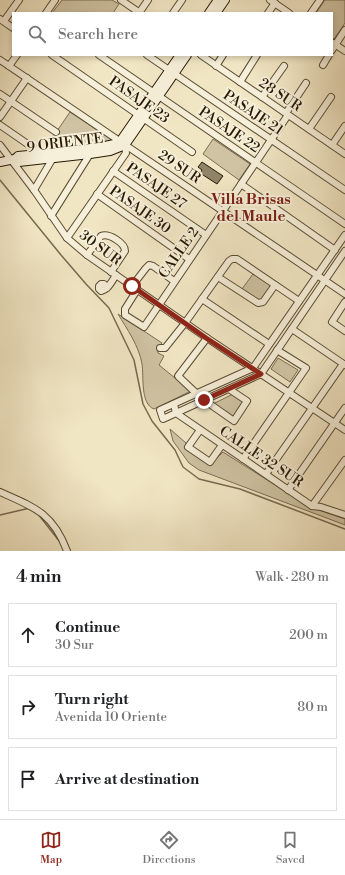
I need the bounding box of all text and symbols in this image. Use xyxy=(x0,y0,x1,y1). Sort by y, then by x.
search box xyxy=(12,12,333,56)
icon: search xyxy=(26,23,48,45)
text: Search here xyxy=(58,25,138,44)
street label: PASAJE 23 xyxy=(105,73,173,128)
street label: 28 SUR xyxy=(255,74,305,116)
street label: PASAJE 21 xyxy=(220,86,286,140)
street label: PASAJE 22 xyxy=(195,103,263,157)
street label: 9 ORIENTE xyxy=(26,129,104,157)
street label: 29 SUR xyxy=(154,146,204,188)
street label: PASAJE 27 xyxy=(122,159,190,213)
street label: PASAJE 30 xyxy=(106,182,174,238)
district label: Villa Brisas del Maule xyxy=(210,190,291,226)
street label: CALLE 2 xyxy=(155,224,203,282)
street label: 30 SUR xyxy=(75,226,125,270)
route start xyxy=(123,277,141,295)
route end xyxy=(195,391,213,409)
street label: CALLE 32 SUR xyxy=(216,422,307,492)
text: 4 min xyxy=(16,566,61,588)
text: Walk · 280 m xyxy=(255,569,329,585)
text: Continue xyxy=(55,618,120,637)
icon: ahead xyxy=(17,624,39,646)
text: 200 m xyxy=(289,627,328,643)
text: 30 Sur xyxy=(55,637,94,653)
text: Turn right xyxy=(55,690,129,709)
icon: right xyxy=(17,696,39,718)
text: 80 m xyxy=(297,699,328,715)
text: Avenida 10 Oriente xyxy=(55,709,167,725)
icon: arrive xyxy=(17,768,39,790)
text: Arrive at destination xyxy=(55,770,199,789)
tab: Map xyxy=(40,829,62,867)
tab: Directions xyxy=(143,829,196,867)
tab: Saved xyxy=(276,829,305,867)

